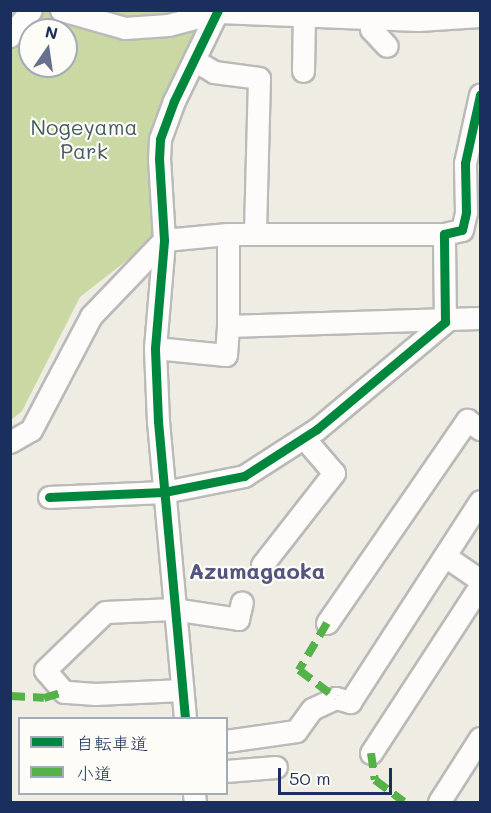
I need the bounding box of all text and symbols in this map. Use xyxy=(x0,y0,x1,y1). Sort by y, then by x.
north arrow xyxy=(18,18,78,78)
text: N xyxy=(43,20,60,44)
park label: Nogeyama Park xyxy=(31,114,137,164)
district label: Azumagaoka xyxy=(189,558,325,584)
legend xyxy=(18,717,228,795)
text: 自転車道 xyxy=(76,731,148,755)
scale bar xyxy=(281,756,395,794)
text: 小道 xyxy=(76,761,112,785)
text: 50 m xyxy=(289,766,331,790)

